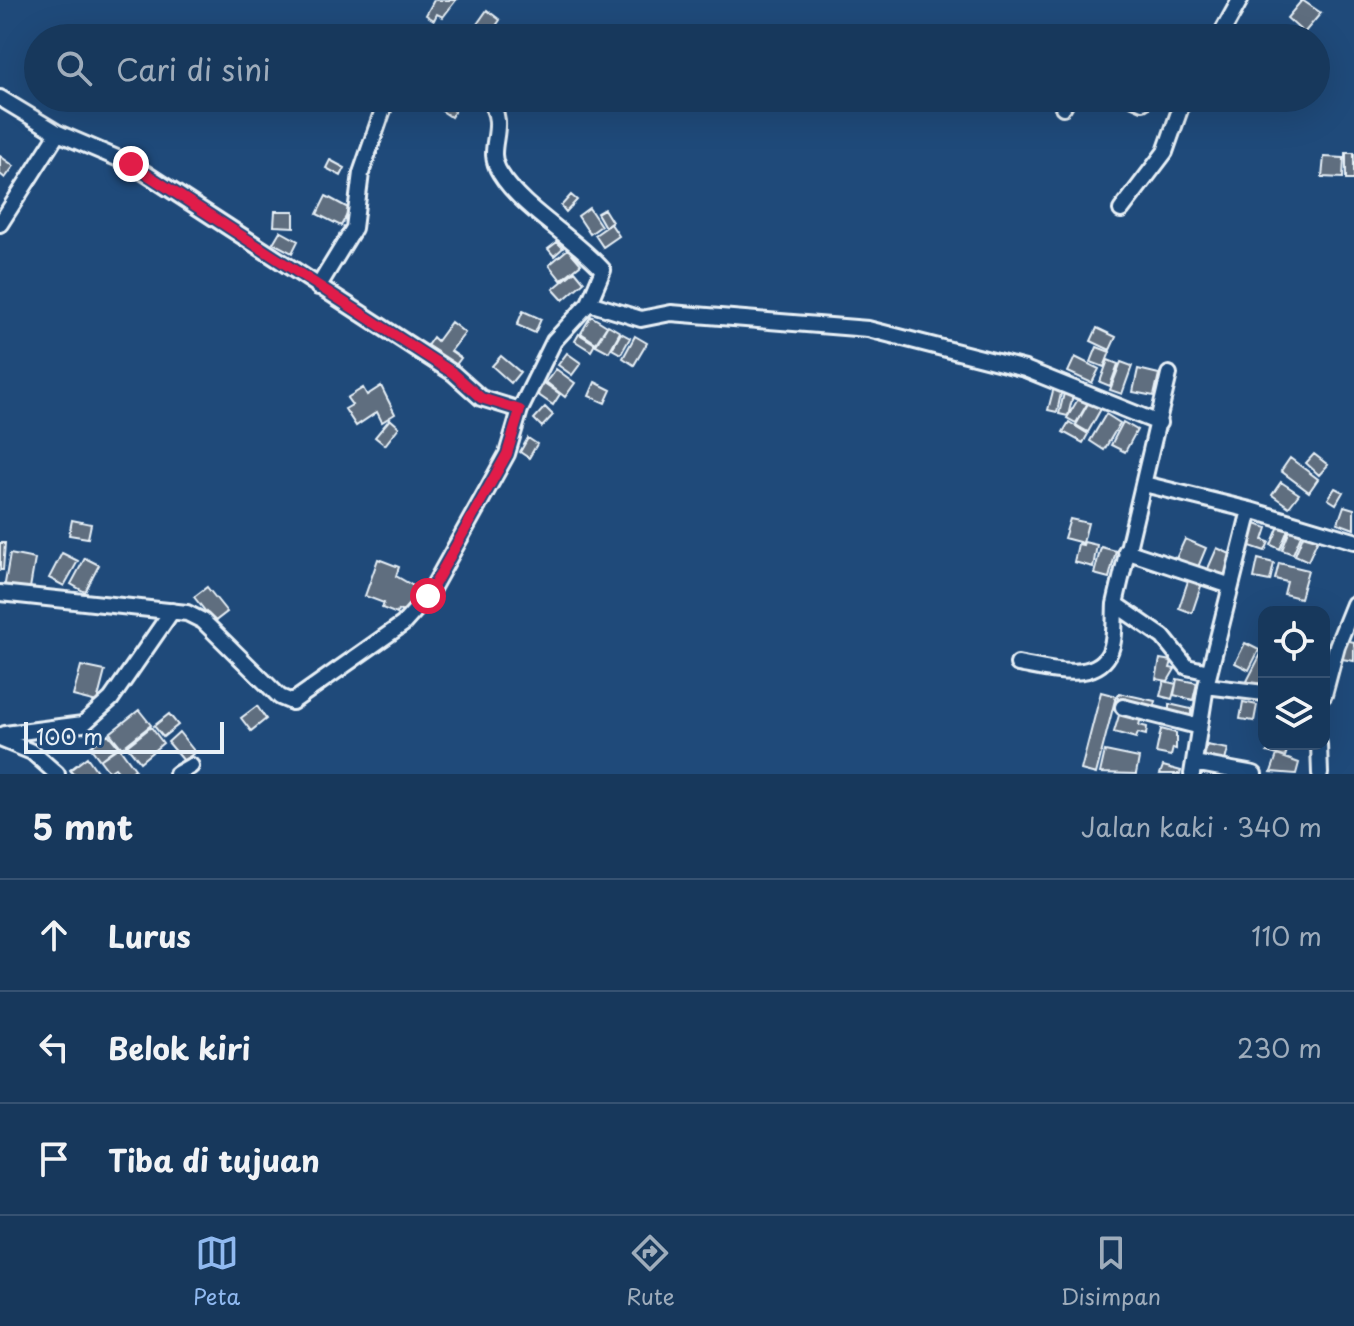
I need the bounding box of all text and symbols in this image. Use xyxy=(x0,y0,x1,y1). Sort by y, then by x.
search box xyxy=(24,24,1330,112)
icon: search xyxy=(52,46,96,90)
text: Cari di sini xyxy=(116,46,271,91)
route end xyxy=(113,146,149,182)
route start xyxy=(410,578,446,614)
map controls xyxy=(1258,606,1330,750)
button: locate xyxy=(1258,606,1330,678)
button: layers xyxy=(1258,678,1330,750)
scale bar xyxy=(24,718,224,754)
text: 100 m xyxy=(36,719,103,752)
text: 5 mnt xyxy=(32,800,133,852)
text: Jalan kaki · 340 m xyxy=(1081,807,1322,846)
icon: ahead xyxy=(32,913,76,957)
text: Lurus xyxy=(108,913,191,958)
text: 110 m xyxy=(1251,916,1322,955)
icon: left xyxy=(32,1025,76,1069)
text: Belok kiri xyxy=(108,1025,250,1070)
text: 230 m xyxy=(1237,1028,1322,1067)
icon: arrive xyxy=(32,1137,76,1181)
text: Tiba di tujuan xyxy=(108,1137,320,1182)
tab: Peta xyxy=(193,1231,240,1312)
tab: Rute xyxy=(626,1231,675,1312)
tab: Disimpan xyxy=(1061,1231,1161,1312)

